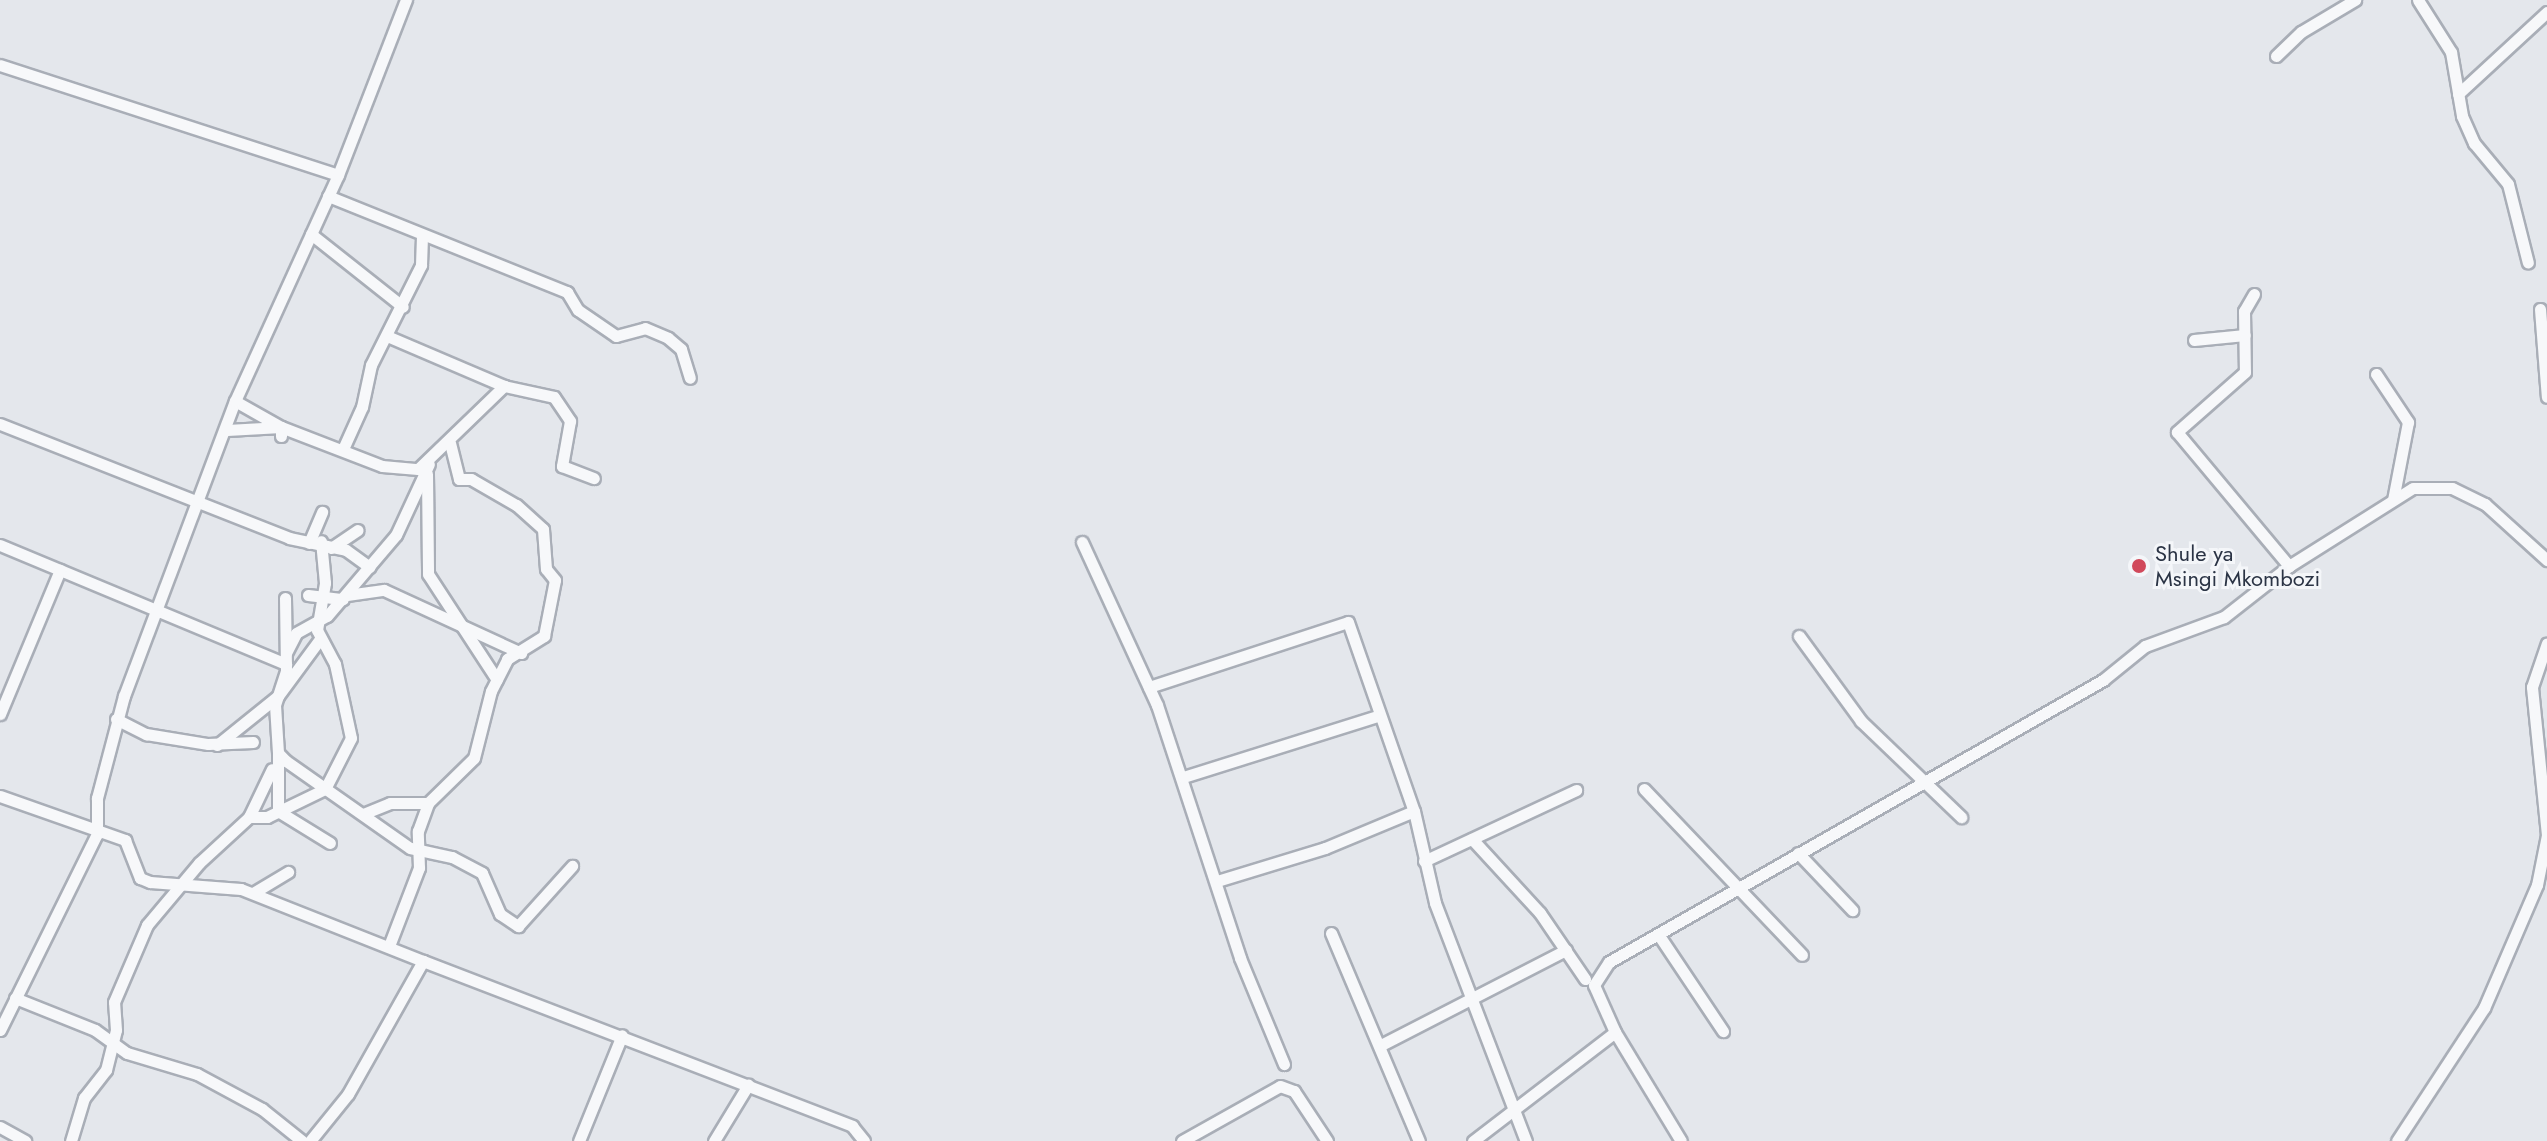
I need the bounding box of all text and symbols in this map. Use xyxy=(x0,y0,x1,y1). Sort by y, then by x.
place label: Shule ya Msingi Mkombozi xyxy=(2155,540,2320,592)
marker: Shule ya Msingi Mkombozi xyxy=(2130,557,2148,575)

